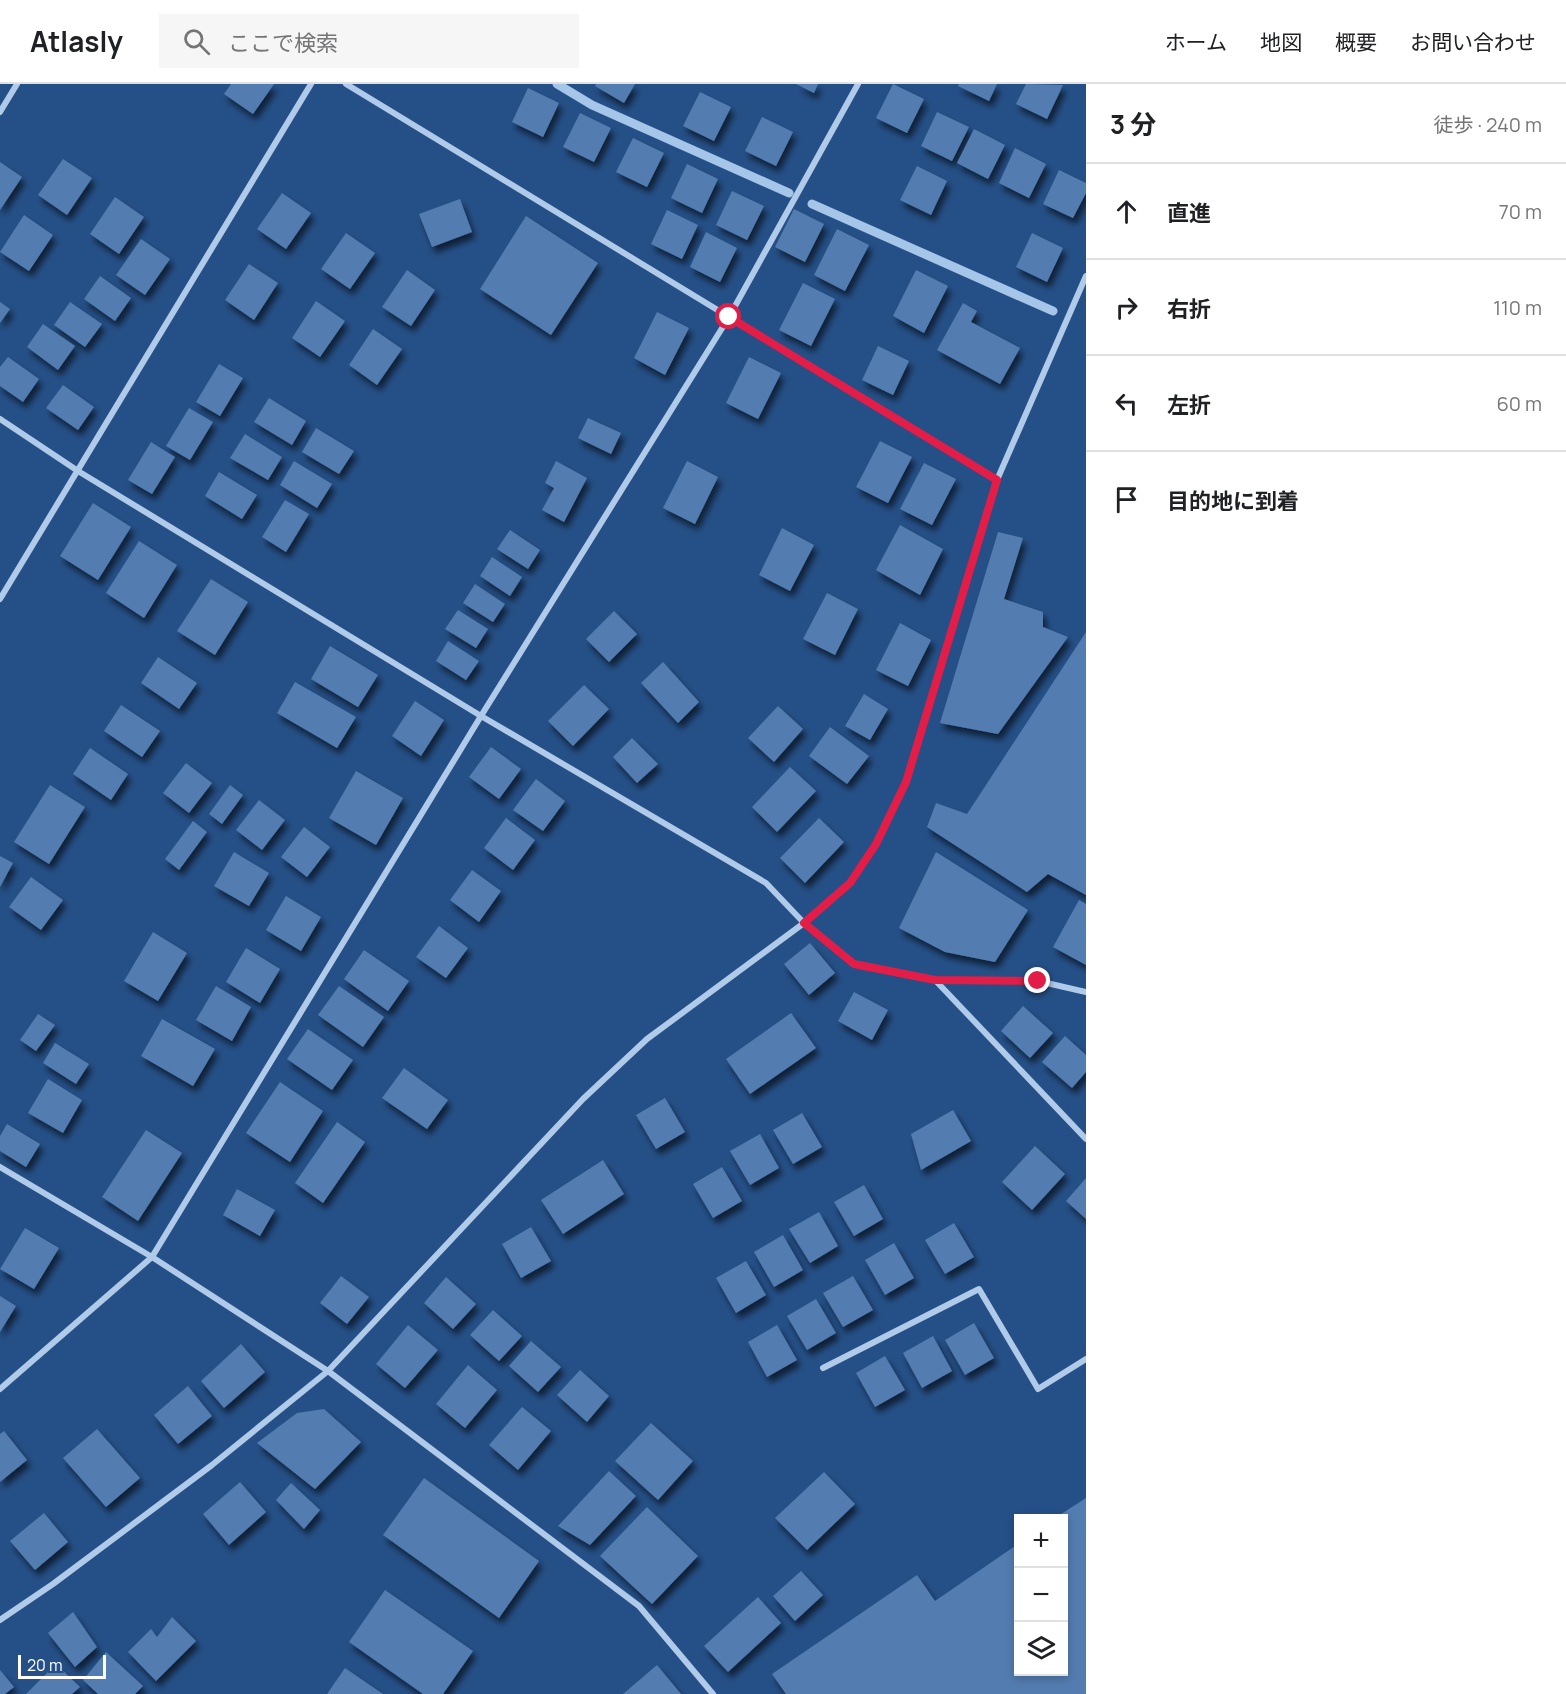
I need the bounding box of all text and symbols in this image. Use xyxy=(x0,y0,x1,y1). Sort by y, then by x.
search box xyxy=(159,14,579,68)
text: Atlasly xyxy=(30,22,123,60)
icon: search xyxy=(180,25,213,58)
text: ここで検索 xyxy=(228,28,338,58)
text: ホーム xyxy=(1165,28,1227,56)
text: 地図 xyxy=(1260,28,1302,56)
text: 概要 xyxy=(1335,28,1377,56)
text: お問い合わせ xyxy=(1410,28,1536,56)
text: 3 分 xyxy=(1110,106,1156,142)
text: 徒歩 · 240 m xyxy=(1434,111,1542,138)
icon: ahead xyxy=(1110,195,1143,228)
text: 直進 xyxy=(1167,198,1211,228)
text: 70 m xyxy=(1499,198,1542,225)
icon: right xyxy=(1110,291,1143,324)
text: 右折 xyxy=(1167,294,1211,324)
text: 110 m xyxy=(1493,294,1542,321)
route start xyxy=(715,303,741,329)
icon: left xyxy=(1110,387,1143,420)
text: 左折 xyxy=(1167,390,1211,420)
text: 60 m xyxy=(1496,390,1542,417)
icon: arrive xyxy=(1110,483,1143,516)
text: 目的地に到着 xyxy=(1167,486,1299,516)
route end xyxy=(1024,967,1050,993)
map controls xyxy=(1014,1514,1068,1676)
button: + xyxy=(1014,1514,1068,1568)
button: − xyxy=(1014,1568,1068,1622)
button: layers xyxy=(1014,1622,1068,1676)
scale bar xyxy=(18,1652,106,1680)
text: 20 m xyxy=(27,1654,63,1676)

